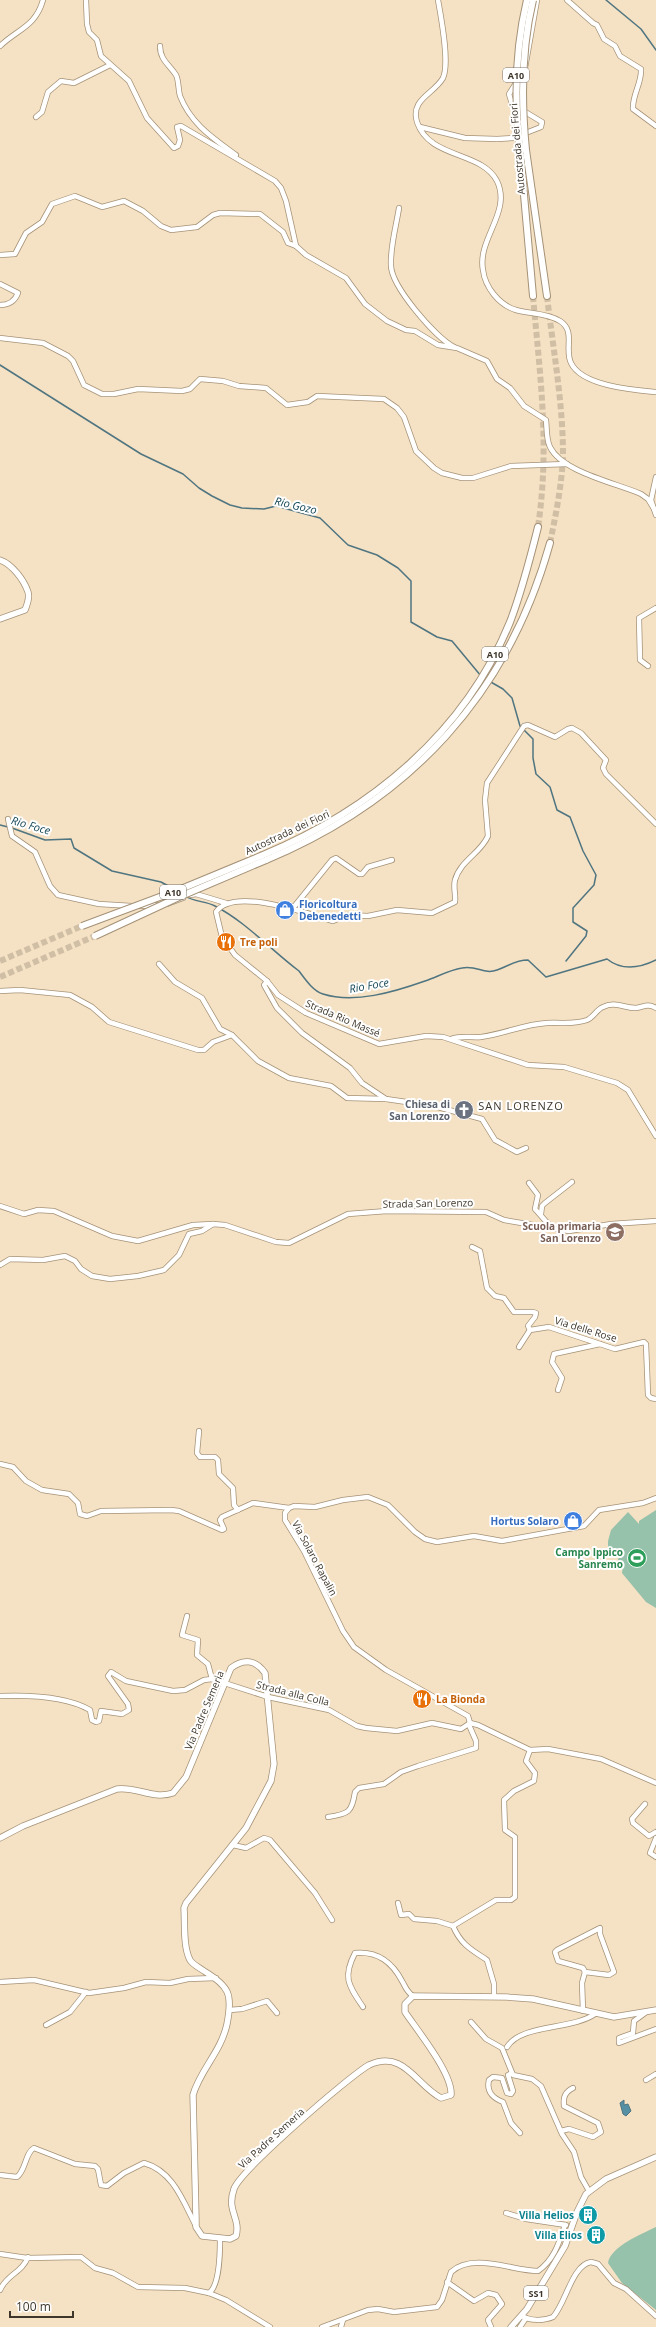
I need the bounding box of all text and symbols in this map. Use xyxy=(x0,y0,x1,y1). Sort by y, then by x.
road number: A10 xyxy=(503,68,529,82)
street label: Autostrada dei Fiori xyxy=(506,103,528,195)
water label: Rio Gozo xyxy=(273,493,319,517)
road number: A10 xyxy=(482,647,508,661)
street label: Autostrada dei Fiori xyxy=(243,806,331,858)
water label: Rio Foce xyxy=(10,812,53,838)
road number: A10 xyxy=(160,885,186,899)
place label: Floricoltura Debenedetti xyxy=(299,897,361,923)
shop icon: Floricoltura Debenedetti xyxy=(274,899,296,921)
restaurant icon: Tre poli xyxy=(215,931,237,953)
place label: Tre poli xyxy=(240,935,277,949)
water label: Rio Foce xyxy=(348,974,391,996)
street label: Strada Rio Massé xyxy=(303,996,383,1040)
place label: Chiesa di San Lorenzo xyxy=(389,1097,450,1123)
district label: SAN LORENZO xyxy=(478,1098,564,1113)
church icon: Chiesa di San Lorenzo xyxy=(453,1099,475,1121)
street label: Strada San Lorenzo xyxy=(383,1195,473,1211)
place label: Scuola primaria San Lorenzo xyxy=(522,1219,601,1245)
school or university icon: Scuola primaria San Lorenzo xyxy=(604,1221,626,1243)
street label: Via delle Rose xyxy=(553,1313,619,1345)
shop icon: Hortus Solaro xyxy=(562,1510,584,1532)
place label: Hortus Solaro xyxy=(491,1514,559,1528)
street label: Via Solaro Rapalin xyxy=(289,1518,341,1598)
place label: Campo Ippico Sanremo xyxy=(555,1545,623,1571)
sports icon: Campo Ippico Sanremo xyxy=(626,1547,648,1569)
street label: Via Padre Semeria xyxy=(181,1668,227,1752)
street label: Strada alla Colla xyxy=(255,1677,331,1709)
restaurant icon: La Bionda xyxy=(411,1688,433,1710)
place label: La Bionda xyxy=(436,1692,485,1706)
street label: Via Padre Semeria xyxy=(235,2104,307,2172)
building icon: Villa Helios xyxy=(577,2204,599,2226)
place label: Villa Helios xyxy=(519,2208,574,2222)
building icon: Villa Elios xyxy=(585,2224,607,2246)
place label: Villa Elios xyxy=(535,2228,582,2242)
road number: SS1 xyxy=(524,2286,548,2300)
scale bar xyxy=(10,2293,73,2319)
text: 100 m xyxy=(16,2298,51,2315)

